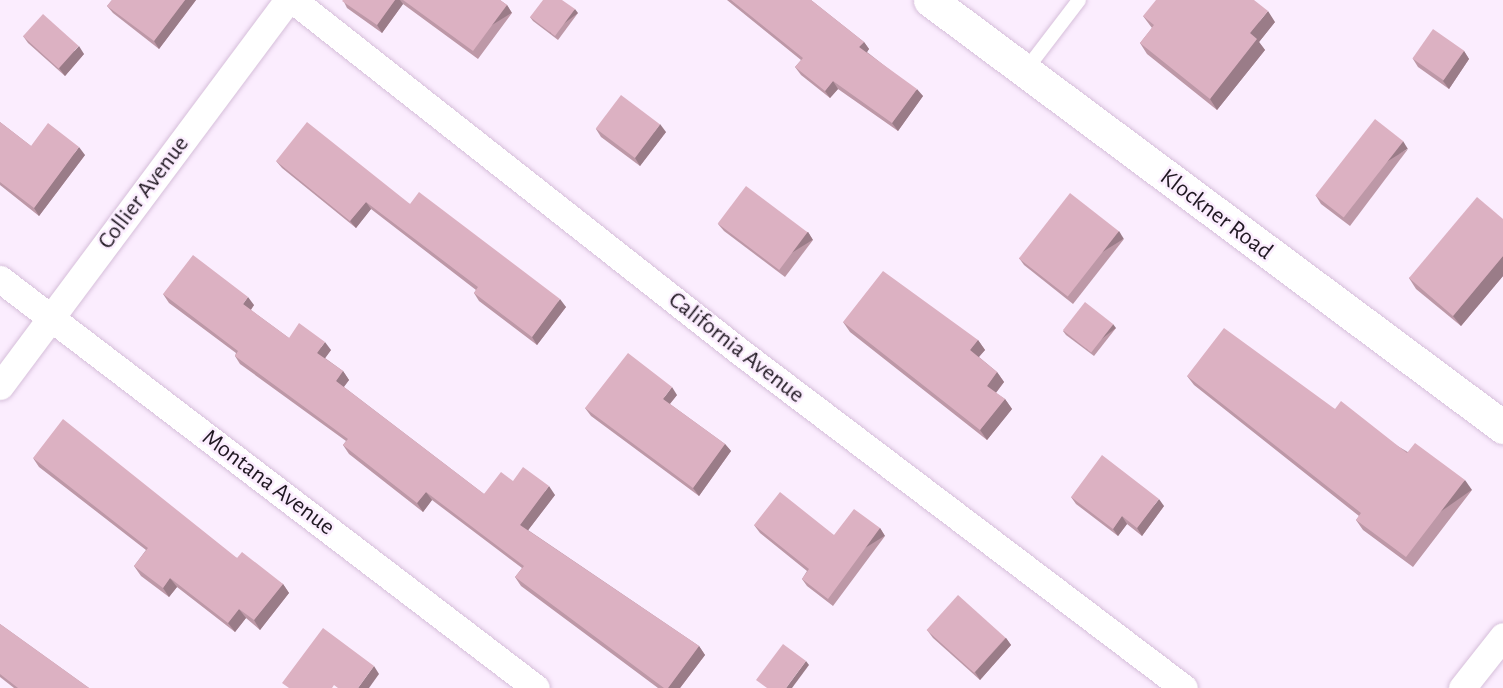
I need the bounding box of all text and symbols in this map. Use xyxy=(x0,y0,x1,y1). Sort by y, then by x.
street label: Collier Avenue xyxy=(92,131,196,255)
street label: Klockner Road xyxy=(1154,163,1278,267)
street label: California Avenue xyxy=(662,286,810,410)
street label: Montana Avenue xyxy=(196,424,340,542)

